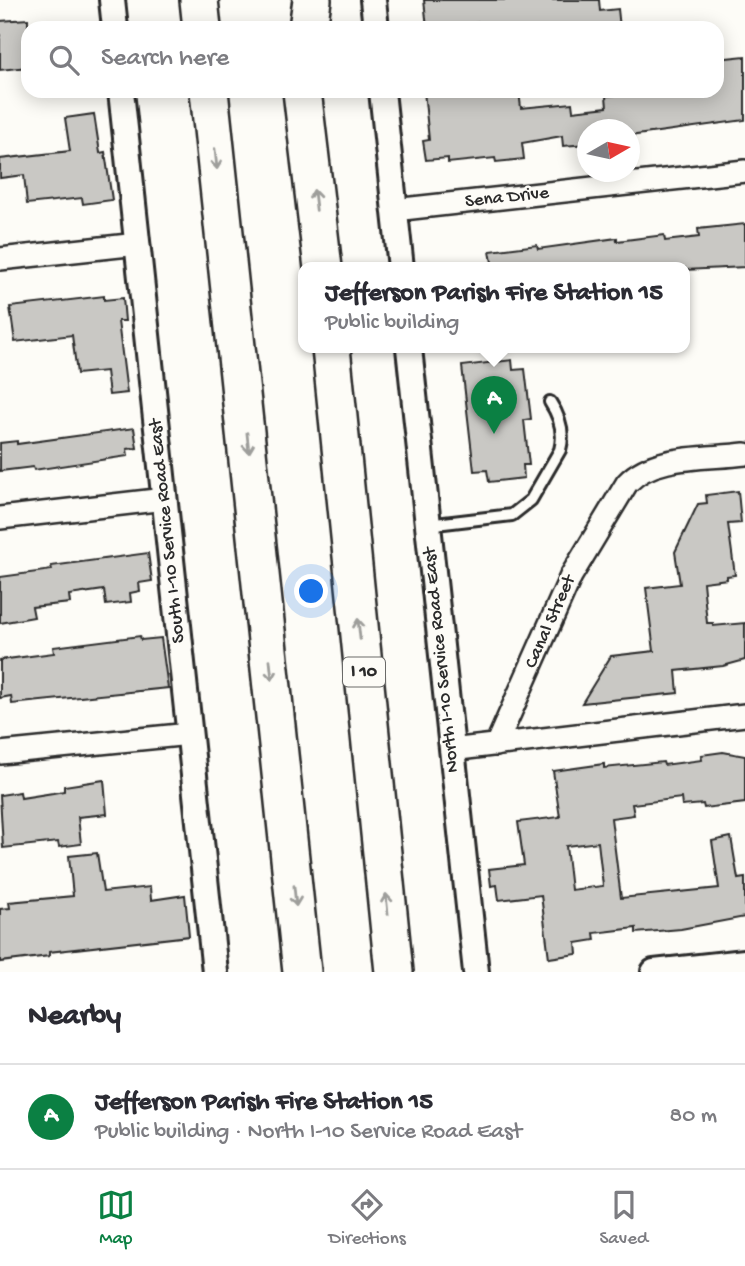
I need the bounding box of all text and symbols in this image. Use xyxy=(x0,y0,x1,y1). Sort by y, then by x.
search box xyxy=(21,21,724,98)
icon: search xyxy=(45,41,83,79)
text: Search here xyxy=(101,44,229,75)
north arrow xyxy=(577,119,640,182)
one-way arrow xyxy=(210,147,223,170)
street label: Sena Drive xyxy=(464,182,550,214)
one-way arrow xyxy=(309,189,322,212)
popup xyxy=(298,262,690,353)
text: Jefferson Parish Fire Station 15 xyxy=(325,279,663,310)
text: Public building xyxy=(325,310,459,337)
pin: A xyxy=(471,376,517,434)
street label: South I-10 Service Road East xyxy=(145,416,191,644)
one-way arrow xyxy=(241,432,254,454)
street label: North I-10 Service Road East xyxy=(418,544,465,774)
street label: Canal Street xyxy=(520,570,583,672)
your location xyxy=(294,574,328,608)
one-way arrow xyxy=(353,618,366,641)
one-way arrow xyxy=(265,658,278,680)
road number: I 10 xyxy=(343,658,385,686)
one-way arrow xyxy=(288,884,301,907)
one-way arrow xyxy=(380,893,393,916)
text: Nearby xyxy=(28,1000,121,1035)
text: Jefferson Parish Fire Station 15 xyxy=(95,1088,433,1119)
text: A xyxy=(44,1103,58,1130)
text: 80 m xyxy=(670,1103,717,1130)
text: Public building · North I-10 Service Road East xyxy=(95,1119,522,1146)
tab: Map xyxy=(97,1186,135,1251)
tab: Directions xyxy=(329,1186,406,1251)
tab: Saved xyxy=(599,1186,648,1251)

